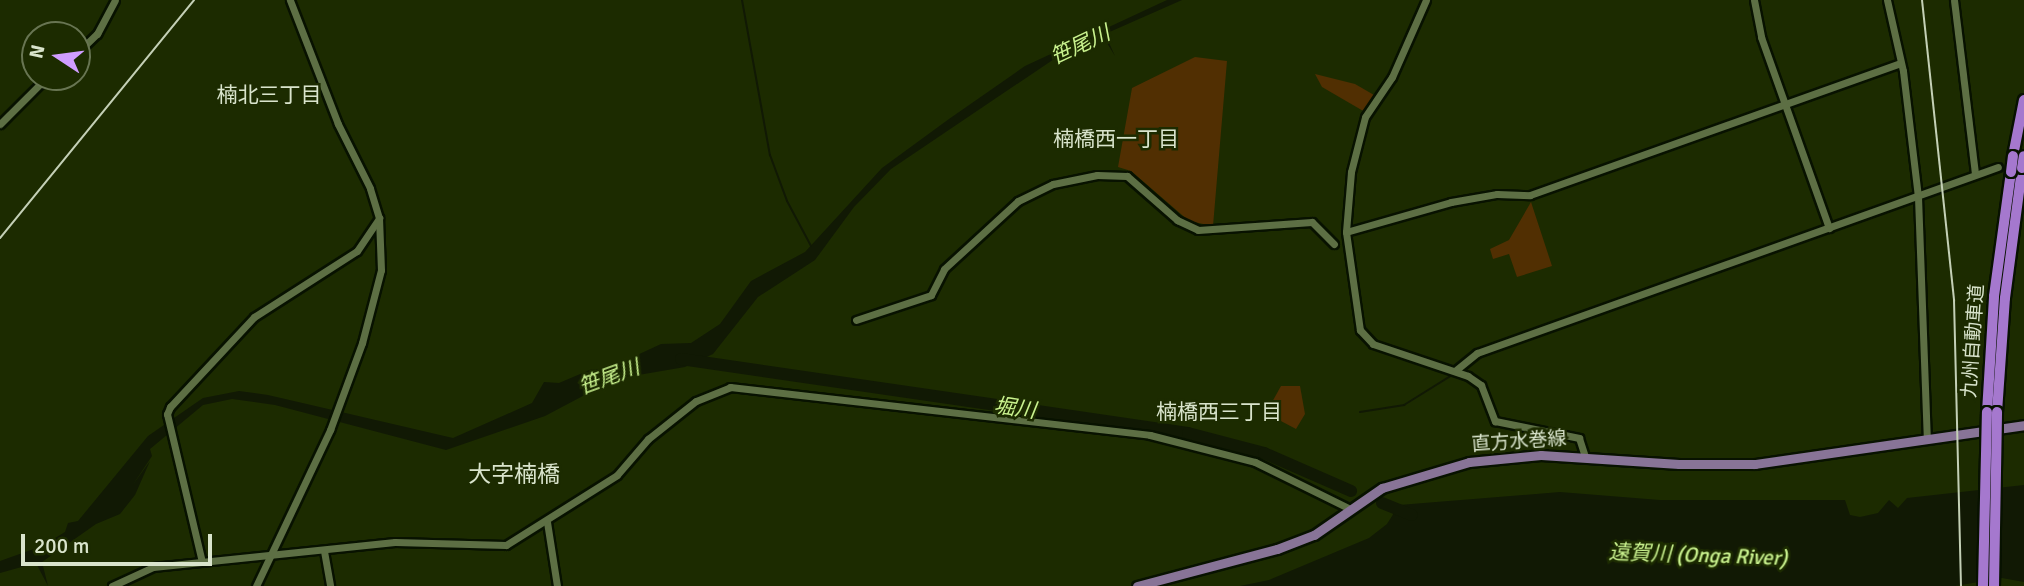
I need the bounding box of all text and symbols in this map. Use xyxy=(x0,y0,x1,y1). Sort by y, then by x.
water label: 笹尾川 xyxy=(1046,20,1114,70)
north arrow xyxy=(21,21,91,91)
text: N xyxy=(24,43,51,61)
district label: 楠北三丁目 xyxy=(217,82,321,108)
district label: 楠橋西一丁目 xyxy=(1053,126,1179,152)
street label: 九州自動車道 xyxy=(1959,283,1989,399)
water label: 笹尾川 xyxy=(575,354,643,400)
water label: 堀川 xyxy=(992,393,1038,423)
district label: 楠橋西三丁目 xyxy=(1156,399,1282,425)
street label: 直方水巻線 xyxy=(1471,427,1567,457)
district label: 大字楠橋 xyxy=(468,461,560,489)
scale bar xyxy=(24,520,215,564)
text: 200 m xyxy=(34,533,89,559)
water label: 遠賀川 (Onga River) xyxy=(1608,539,1788,571)

